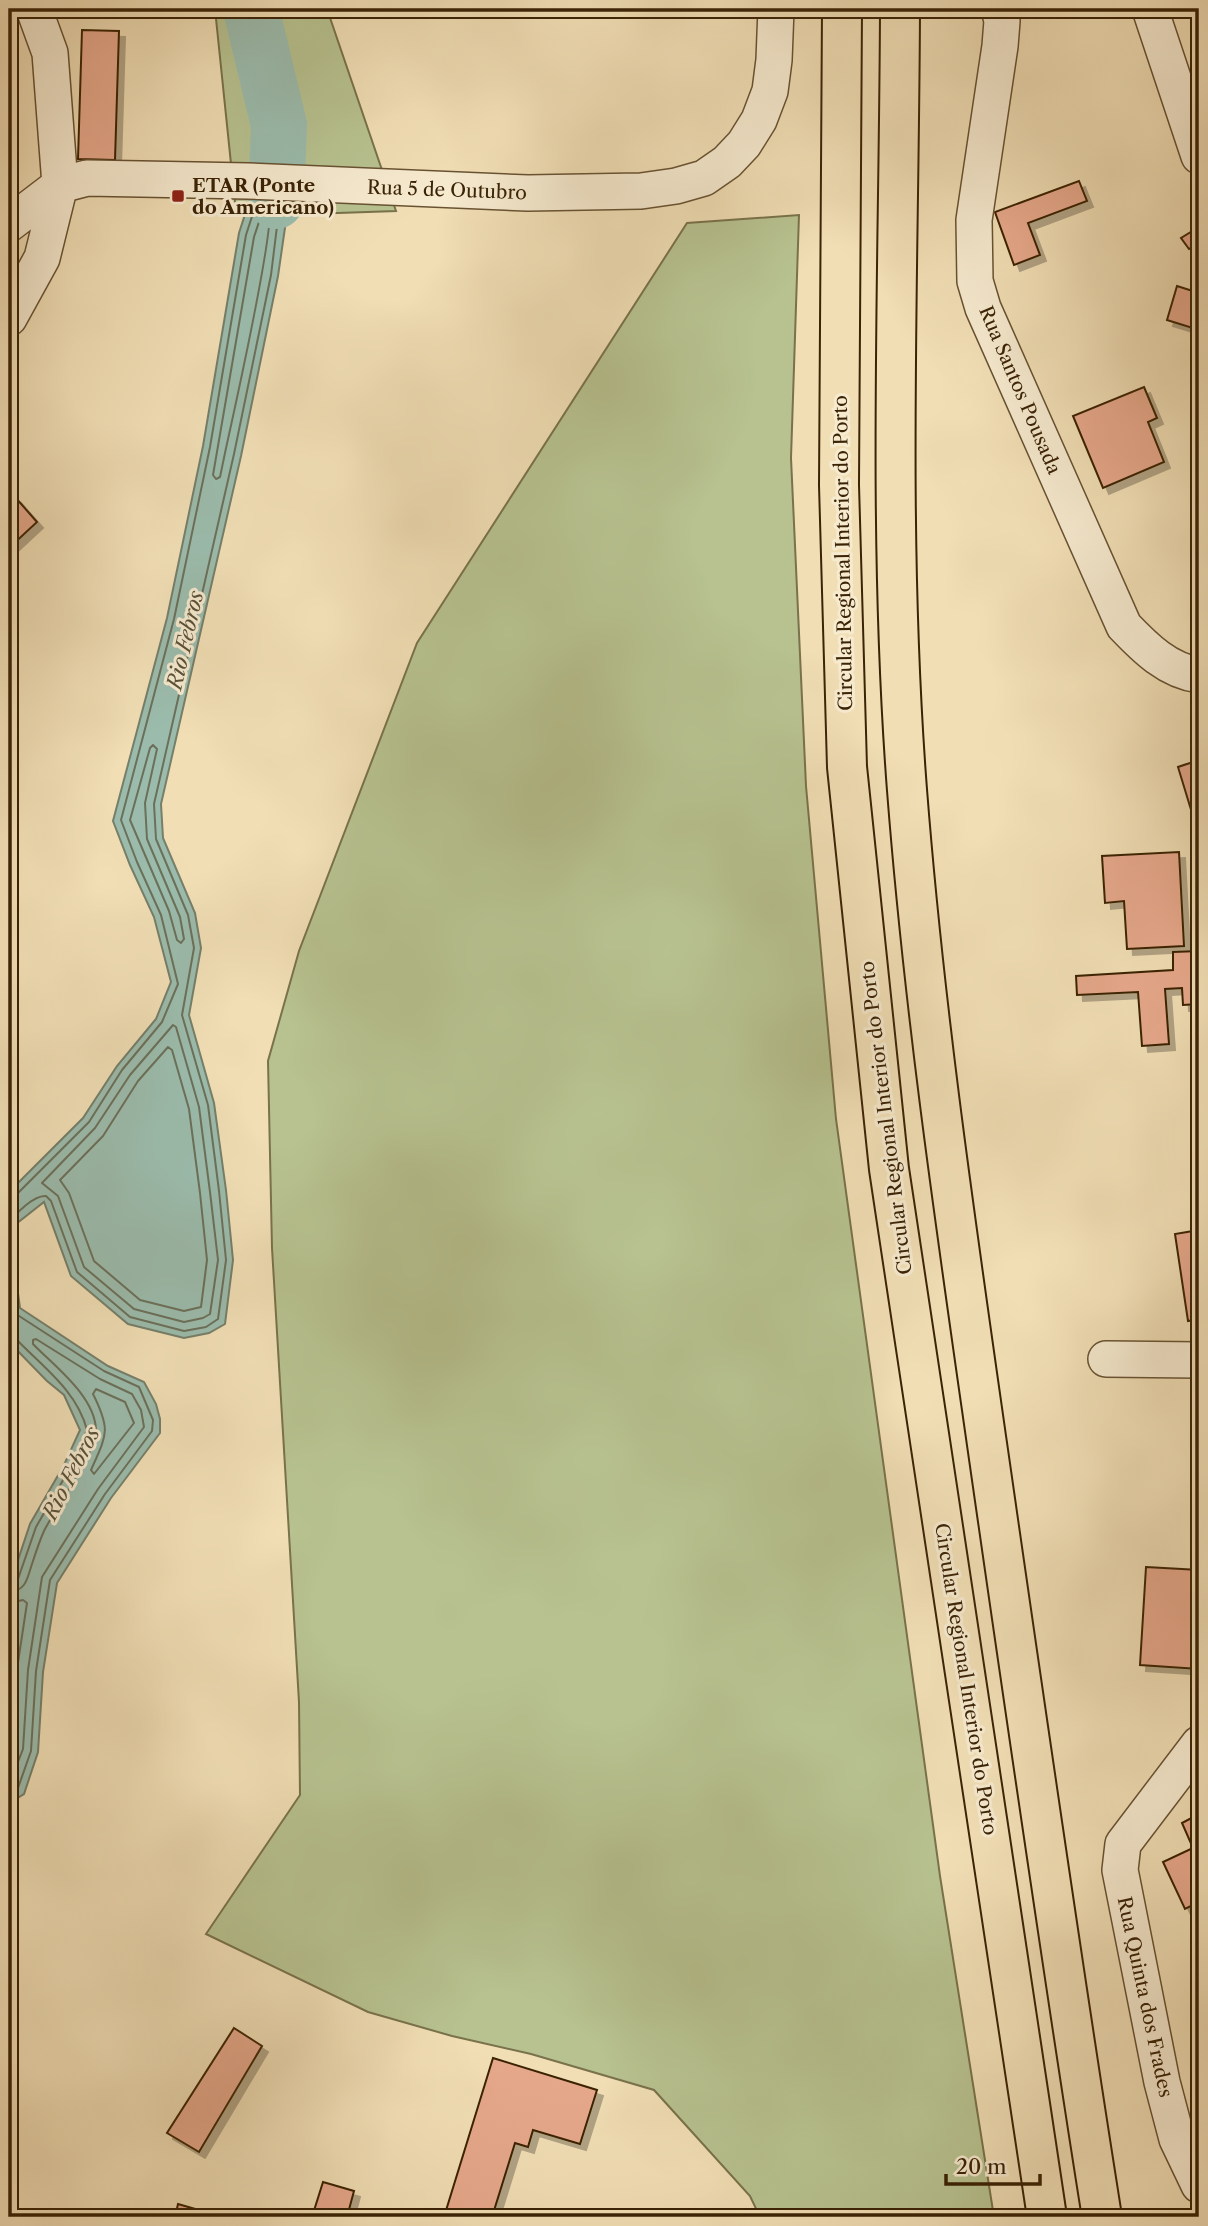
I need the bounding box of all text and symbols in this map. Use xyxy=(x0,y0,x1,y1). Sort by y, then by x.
place label: ETAR (Ponte do Americano) xyxy=(192,174,334,219)
street label: Rua 5 de Outubro xyxy=(367,176,527,204)
marker: ETAR (Ponte do Americano) xyxy=(170,188,186,204)
street label: Rua Santos Pousada xyxy=(974,302,1066,478)
street label: Circular Regional Interior do Porto xyxy=(829,395,857,711)
water label: Rio Febros xyxy=(161,587,209,694)
street label: Circular Regional Interior do Porto xyxy=(855,960,917,1276)
water label: Rio Febros xyxy=(36,1422,105,1525)
street label: Circular Regional Interior do Porto xyxy=(930,1521,1002,1837)
street label: Rua Quinta dos Frades xyxy=(1112,1895,1178,2099)
scale bar xyxy=(946,2142,1040,2186)
text: 20 m xyxy=(956,2154,1007,2179)

